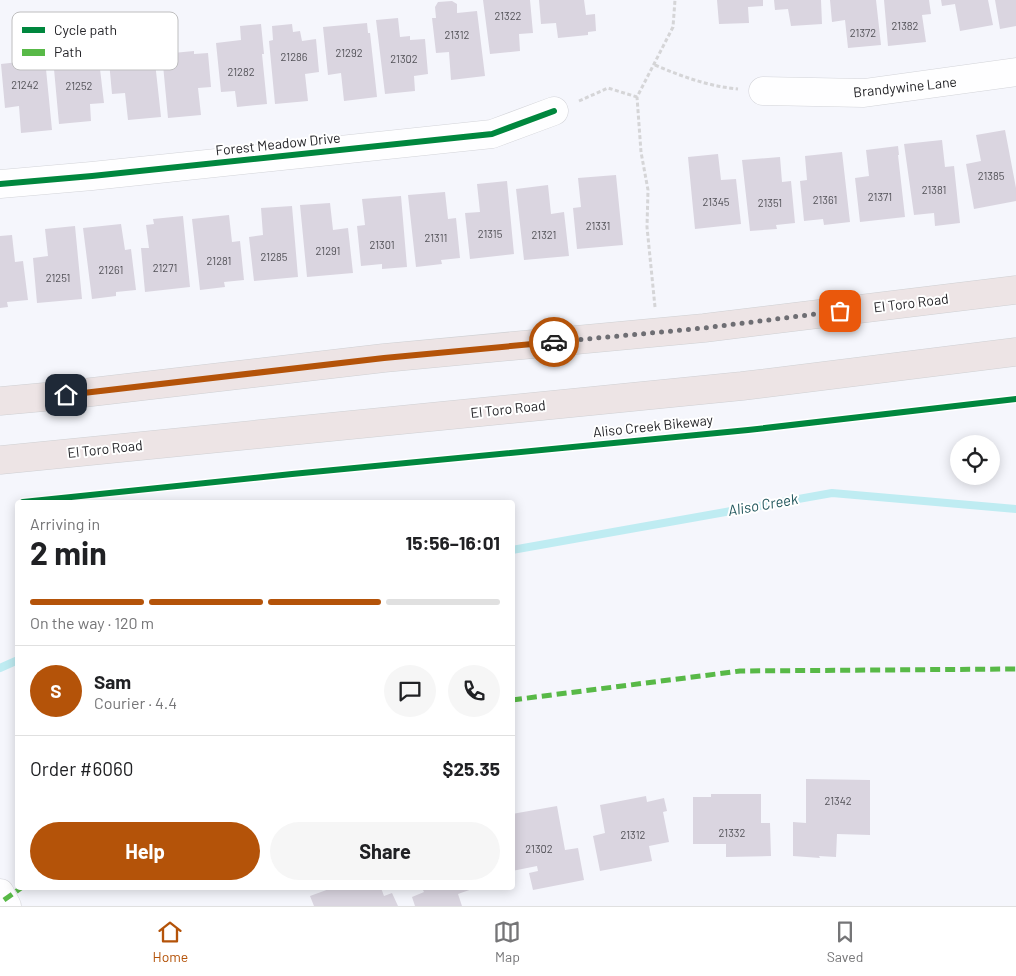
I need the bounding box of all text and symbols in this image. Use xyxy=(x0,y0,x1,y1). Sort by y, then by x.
house number: 21322 xyxy=(494,9,522,22)
legend xyxy=(12,12,178,70)
house number: 21382 xyxy=(892,19,919,32)
text: Cycle path xyxy=(54,21,117,38)
house number: 21372 xyxy=(850,26,876,39)
house number: 21312 xyxy=(445,28,470,41)
text: Path xyxy=(54,43,82,60)
house number: 21292 xyxy=(335,46,363,59)
house number: 21286 xyxy=(281,50,308,63)
house number: 21302 xyxy=(390,52,418,65)
house number: 21282 xyxy=(227,65,255,78)
street label: Brandywine Lane xyxy=(852,73,958,100)
house number: 21242 xyxy=(11,78,39,91)
house number: 21252 xyxy=(65,79,93,92)
street label: Forest Meadow Drive xyxy=(215,128,341,159)
house number: 21385 xyxy=(978,169,1005,182)
house number: 21381 xyxy=(922,183,946,196)
house number: 21371 xyxy=(868,190,892,203)
house number: 21361 xyxy=(813,193,837,206)
house number: 21345 xyxy=(703,195,730,208)
house number: 21351 xyxy=(758,196,782,209)
house number: 21331 xyxy=(586,219,610,232)
house number: 21315 xyxy=(478,227,503,240)
house number: 21321 xyxy=(532,228,556,241)
house number: 21311 xyxy=(425,231,447,244)
house number: 21301 xyxy=(369,238,395,251)
house number: 21291 xyxy=(316,244,340,257)
house number: 21285 xyxy=(261,250,288,263)
house number: 21281 xyxy=(207,254,231,267)
house number: 21271 xyxy=(153,261,177,274)
house number: 21261 xyxy=(99,263,123,276)
house number: 21251 xyxy=(46,271,70,284)
street label: El Toro Road xyxy=(872,289,949,316)
pin xyxy=(819,290,861,332)
icon: bag xyxy=(826,297,854,325)
courier xyxy=(529,317,579,367)
icon: car xyxy=(540,328,568,356)
pin xyxy=(45,374,87,416)
icon: home xyxy=(52,381,80,409)
street label: El Toro Road xyxy=(470,396,546,421)
street label: Aliso Creek Bikeway xyxy=(592,411,714,440)
map controls xyxy=(950,435,1000,485)
button: locate xyxy=(950,435,1000,485)
street label: El Toro Road xyxy=(67,436,143,461)
water label: Aliso Creek xyxy=(726,489,800,519)
text: Arriving in xyxy=(30,514,100,533)
text: 15:56–16:01 xyxy=(405,531,500,554)
text: 2 min xyxy=(30,533,107,571)
text: On the way · 120 m xyxy=(30,613,154,632)
button: chat xyxy=(384,665,436,717)
button: phone xyxy=(448,665,500,717)
text: Sam xyxy=(94,670,131,693)
text: S xyxy=(50,679,62,702)
text: Courier · 4.4 xyxy=(94,693,177,712)
text: Order #6060 xyxy=(30,757,133,780)
text: $25.35 xyxy=(443,757,500,780)
house number: 21342 xyxy=(824,794,852,807)
button: Help xyxy=(30,822,260,880)
button: Share xyxy=(270,822,500,880)
house number: 21332 xyxy=(719,826,746,839)
house number: 21312 xyxy=(621,828,646,841)
house number: 21302 xyxy=(525,842,553,855)
tab: Home xyxy=(153,918,188,965)
tab: Map xyxy=(493,918,521,965)
tab: Saved xyxy=(827,918,863,965)

